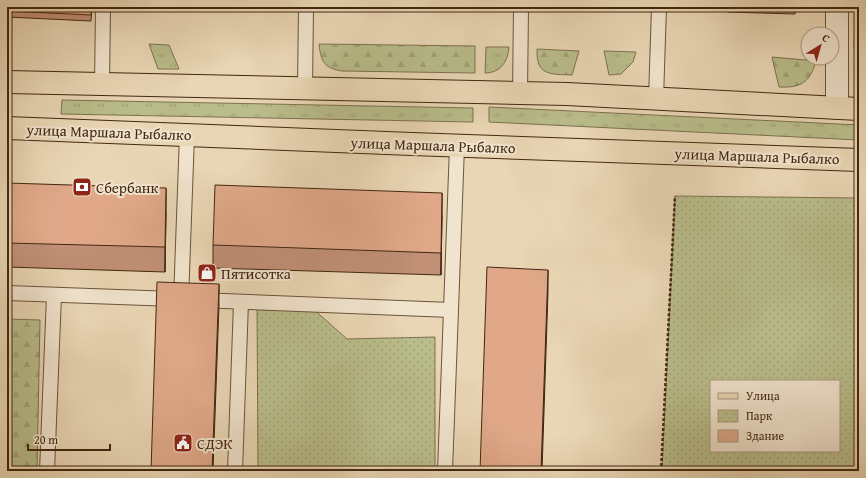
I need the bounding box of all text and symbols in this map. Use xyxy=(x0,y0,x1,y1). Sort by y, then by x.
north arrow xyxy=(800,26,840,66)
text: С xyxy=(819,30,833,46)
street label: улица Маршала Рыбалко xyxy=(25,119,192,145)
street label: улица Маршала Рыбалко xyxy=(349,132,516,158)
street label: улица Маршала Рыбалко xyxy=(673,143,840,169)
bank icon: Сбербанк xyxy=(71,176,93,198)
place label: Сбербанк xyxy=(96,177,158,198)
shop icon: Пятисотка xyxy=(196,262,218,284)
place label: Пятисотка xyxy=(221,263,292,284)
legend xyxy=(710,380,840,452)
text: Улица xyxy=(746,387,780,404)
text: Парк xyxy=(746,407,773,424)
scale bar xyxy=(28,426,110,452)
text: Здание xyxy=(746,427,785,444)
text: 20 m xyxy=(34,431,58,448)
public building icon: СДЭК xyxy=(172,432,194,454)
place label: СДЭК xyxy=(197,433,233,454)

